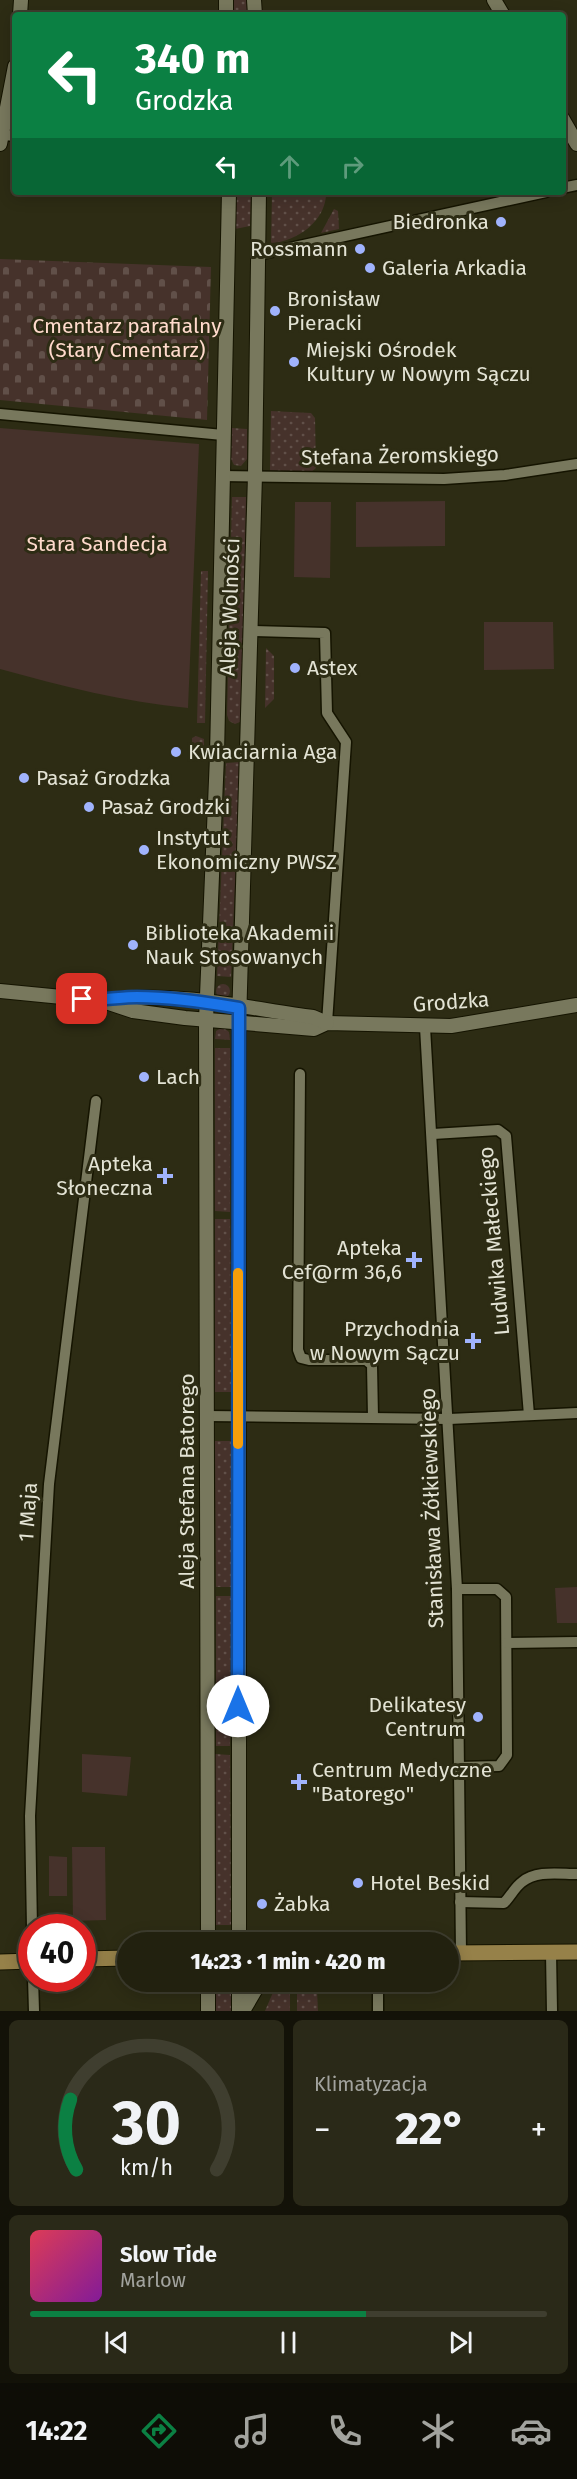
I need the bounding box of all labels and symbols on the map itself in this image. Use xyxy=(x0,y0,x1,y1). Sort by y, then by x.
place label: Biedronka xyxy=(392,209,489,235)
marker: Biedronka xyxy=(494,215,508,229)
place label: Rossmann xyxy=(250,236,348,262)
marker: Rossmann xyxy=(353,242,367,256)
place label: Galeria Arkadia xyxy=(382,255,527,281)
marker: Galeria Arkadia xyxy=(363,261,377,275)
place label: Bronisław Pieracki xyxy=(287,286,380,336)
marker: Bronisław Pieracki xyxy=(268,304,282,318)
park label: Cmentarz parafialny (Stary Cmentarz) xyxy=(32,313,222,363)
place label: Miejski Ośrodek Kultury w Nowym Sączu xyxy=(306,337,531,387)
marker: Miejski Ośrodek Kultury w Nowym Sączu xyxy=(287,355,301,369)
street label: Stefana Żeromskiego xyxy=(301,441,499,471)
park label: Stara Sandecja xyxy=(26,531,168,557)
street label: Aleja Wolności xyxy=(215,537,245,677)
place label: Astex xyxy=(307,655,358,681)
marker: Astex xyxy=(288,661,302,675)
place label: Kwiaciarnia Aga xyxy=(188,739,337,765)
marker: Kwiaciarnia Aga xyxy=(169,745,183,759)
place label: Pasaż Grodzka xyxy=(36,765,171,791)
marker: Pasaż Grodzka xyxy=(17,771,31,785)
place label: Pasaż Grodzki xyxy=(101,794,230,820)
marker: Pasaż Grodzki xyxy=(82,800,96,814)
place label: Instytut Ekonomiczny PWSZ xyxy=(156,825,337,875)
marker: Instytut Ekonomiczny PWSZ xyxy=(137,843,151,857)
place label: Biblioteka Akademii Nauk Stosowanych xyxy=(145,920,334,970)
marker: Biblioteka Akademii Nauk Stosowanych xyxy=(126,938,140,952)
pin xyxy=(56,973,107,1024)
street label: Grodzka xyxy=(412,986,490,1018)
place label: Lach xyxy=(156,1064,200,1090)
marker: Lach xyxy=(137,1070,151,1084)
street label: Ludwika Małeckiego xyxy=(473,1145,515,1337)
place label: Apteka Słoneczna xyxy=(56,1151,153,1201)
marker: Apteka Słoneczna xyxy=(158,1169,172,1183)
place label: Apteka Cef@rm 36,6 xyxy=(282,1235,402,1285)
marker: Apteka Cef@rm 36,6 xyxy=(407,1253,421,1267)
place label: Przychodnia w Nowym Sączu xyxy=(310,1316,460,1366)
marker: Przychodnia w Nowym Sączu xyxy=(464,1332,482,1350)
street label: Aleja Stefana Batorego xyxy=(174,1373,200,1589)
street label: Stanisława Żółkiewskiego xyxy=(415,1387,449,1629)
street label: 1 Maja xyxy=(13,1481,43,1543)
position arrow xyxy=(206,1674,270,1738)
place label: Delikatesy Centrum xyxy=(369,1692,467,1742)
marker: Delikatesy Centrum xyxy=(471,1710,485,1724)
place label: Centrum Medyczne "Batorego" xyxy=(312,1757,492,1807)
marker: Centrum Medyczne "Batorego" xyxy=(290,1773,308,1791)
place label: Hotel Beskid xyxy=(370,1870,490,1896)
marker: Hotel Beskid xyxy=(351,1876,365,1890)
place label: Żabka xyxy=(274,1891,330,1917)
marker: Żabka xyxy=(255,1897,269,1911)
speed limit sign: 40 xyxy=(18,1914,96,1992)

